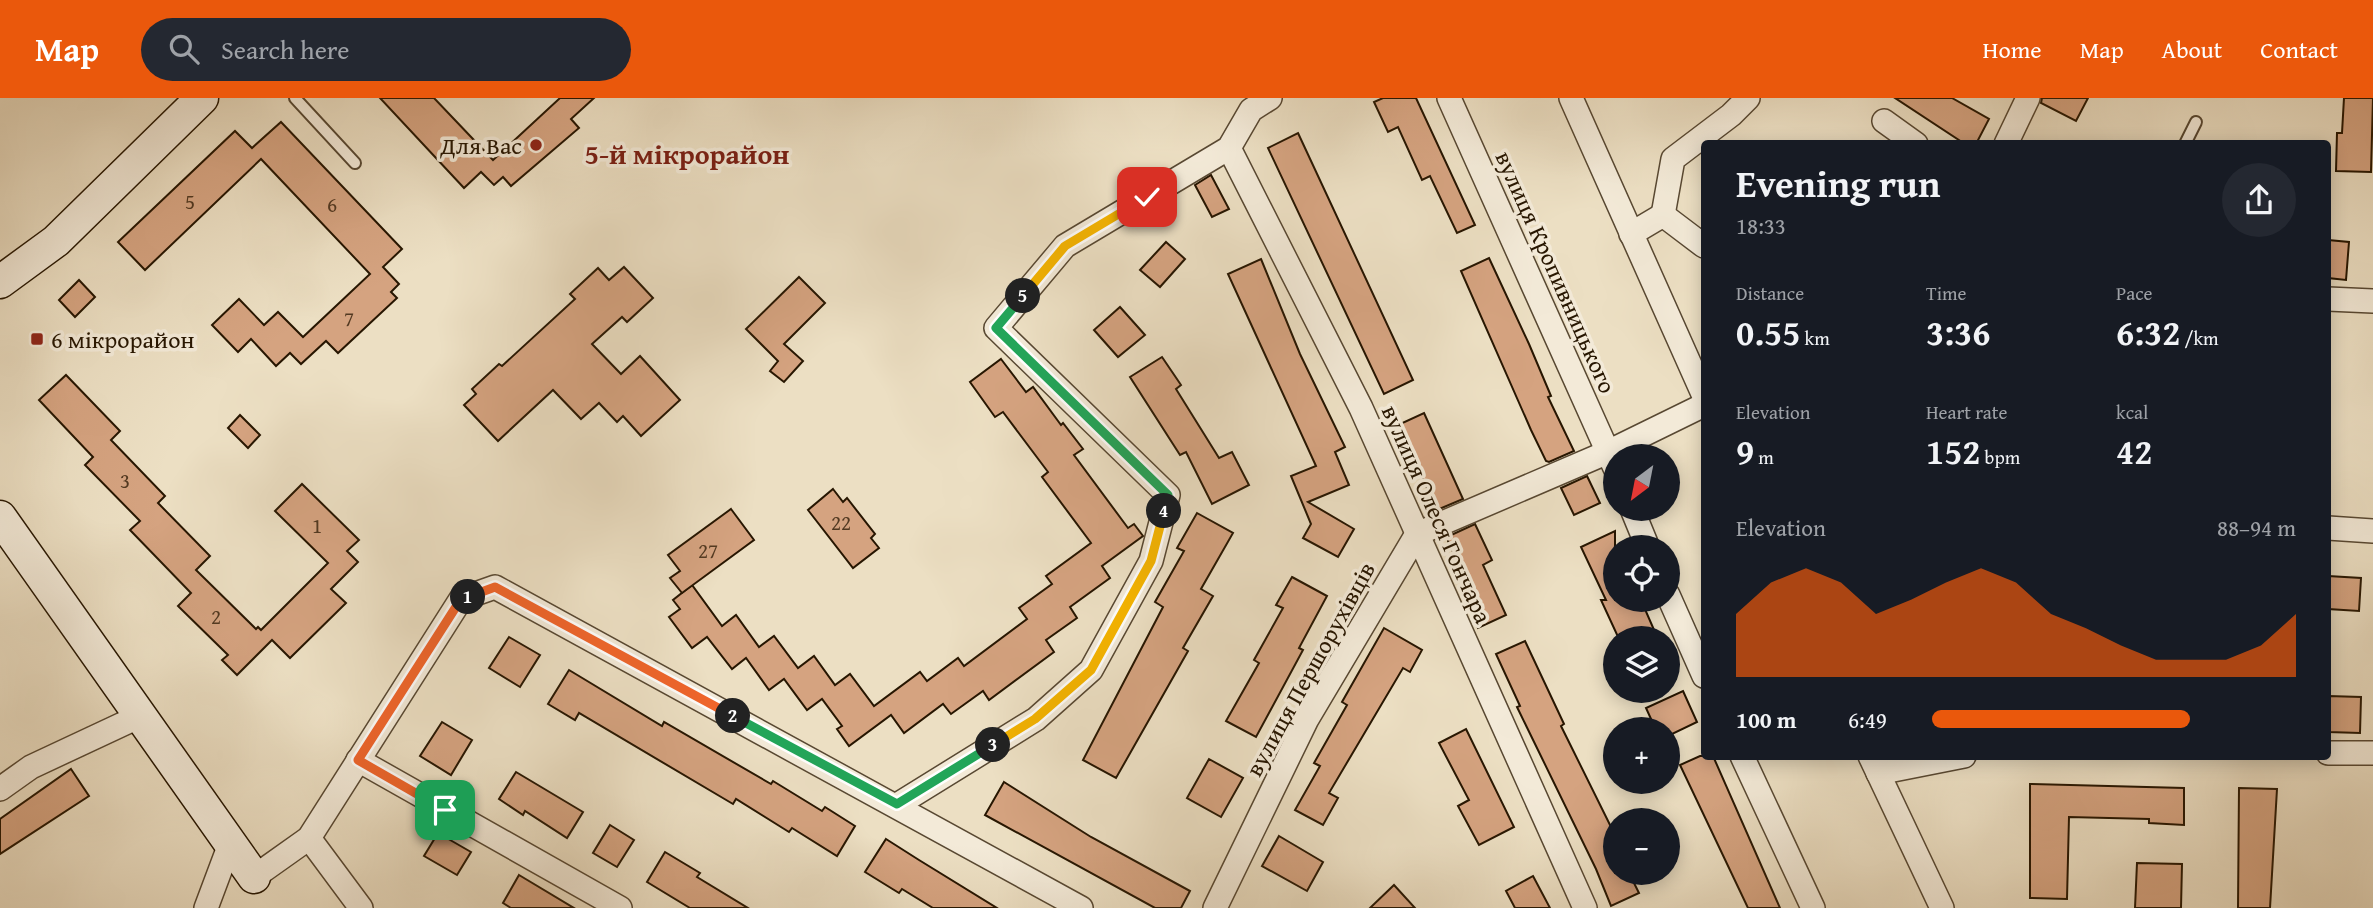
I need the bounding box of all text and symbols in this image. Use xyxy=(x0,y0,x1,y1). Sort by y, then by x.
search box xyxy=(141,18,631,81)
text: Map xyxy=(35,25,99,73)
icon: search xyxy=(165,30,203,68)
text: Search here xyxy=(221,30,349,69)
text: Home xyxy=(1983,32,2042,67)
text: Map xyxy=(2080,32,2124,67)
text: About xyxy=(2162,32,2222,67)
text: Contact xyxy=(2260,32,2338,67)
place label: Для Вас xyxy=(439,128,522,163)
district label: 5-й мікрорайон xyxy=(585,133,790,174)
marker: Для Вас xyxy=(528,137,544,153)
street label: вулиця Кропивницького xyxy=(1487,145,1625,399)
text: Evening run xyxy=(1736,155,1940,211)
button: share xyxy=(2222,163,2296,237)
pin xyxy=(1117,167,1177,227)
icon: check xyxy=(1128,178,1166,216)
house number: 5 xyxy=(185,186,195,217)
house number: 6 xyxy=(327,189,337,220)
text: 18:33 xyxy=(1736,209,1786,242)
pin: 5 xyxy=(1006,278,1040,314)
text: Distance xyxy=(1736,279,1804,307)
text: Time xyxy=(1926,279,1966,307)
text: Pace xyxy=(2116,279,2153,307)
text: 5 xyxy=(1018,281,1027,309)
house number: 7 xyxy=(344,303,354,334)
text: 0.55 xyxy=(1736,307,1800,358)
text: 3:36 xyxy=(1926,307,1990,358)
text: 6:32 xyxy=(2116,307,2180,358)
place label: 6 мікрорайон xyxy=(51,322,194,357)
text: km xyxy=(1800,324,1830,352)
text: /km xyxy=(2180,324,2219,352)
marker: 6 мікрорайон xyxy=(29,331,45,347)
text: Elevation xyxy=(1736,398,1810,426)
text: Heart rate xyxy=(1926,398,2007,426)
text: kcal xyxy=(2116,398,2148,426)
street label: вулиця Олеся Гончара xyxy=(1373,399,1501,629)
text: 9 xyxy=(1736,426,1754,477)
text: 152 xyxy=(1926,426,1980,477)
text: 42 xyxy=(2116,426,2152,477)
text: m xyxy=(1754,443,1774,471)
text: bpm xyxy=(1980,443,2020,471)
north arrow xyxy=(1603,444,1680,522)
map controls xyxy=(1603,444,1680,885)
house number: 3 xyxy=(120,465,130,496)
pin: 4 xyxy=(1146,494,1182,528)
text: 4 xyxy=(1159,496,1168,524)
house number: 22 xyxy=(831,507,851,538)
house number: 1 xyxy=(312,510,322,541)
text: Elevation xyxy=(1736,511,1826,544)
text: 88–94 m xyxy=(2217,511,2296,544)
house number: 27 xyxy=(698,535,718,566)
button: locate xyxy=(1603,535,1680,612)
street label: вулиця Першорухівців xyxy=(1236,555,1384,783)
pin: 1 xyxy=(450,580,486,614)
text: 1 xyxy=(463,582,472,610)
house number: 2 xyxy=(211,601,221,632)
button: layers xyxy=(1603,626,1680,703)
pin: 2 xyxy=(716,698,750,734)
text: 2 xyxy=(728,701,737,729)
text: 100 m xyxy=(1736,703,1797,736)
text: 6:49 xyxy=(1848,703,1887,736)
button: + xyxy=(1603,717,1680,794)
pin: 3 xyxy=(976,728,1010,762)
text: 3 xyxy=(988,730,997,758)
pin xyxy=(415,780,475,840)
icon: arrive xyxy=(426,791,464,829)
button: − xyxy=(1603,808,1680,885)

